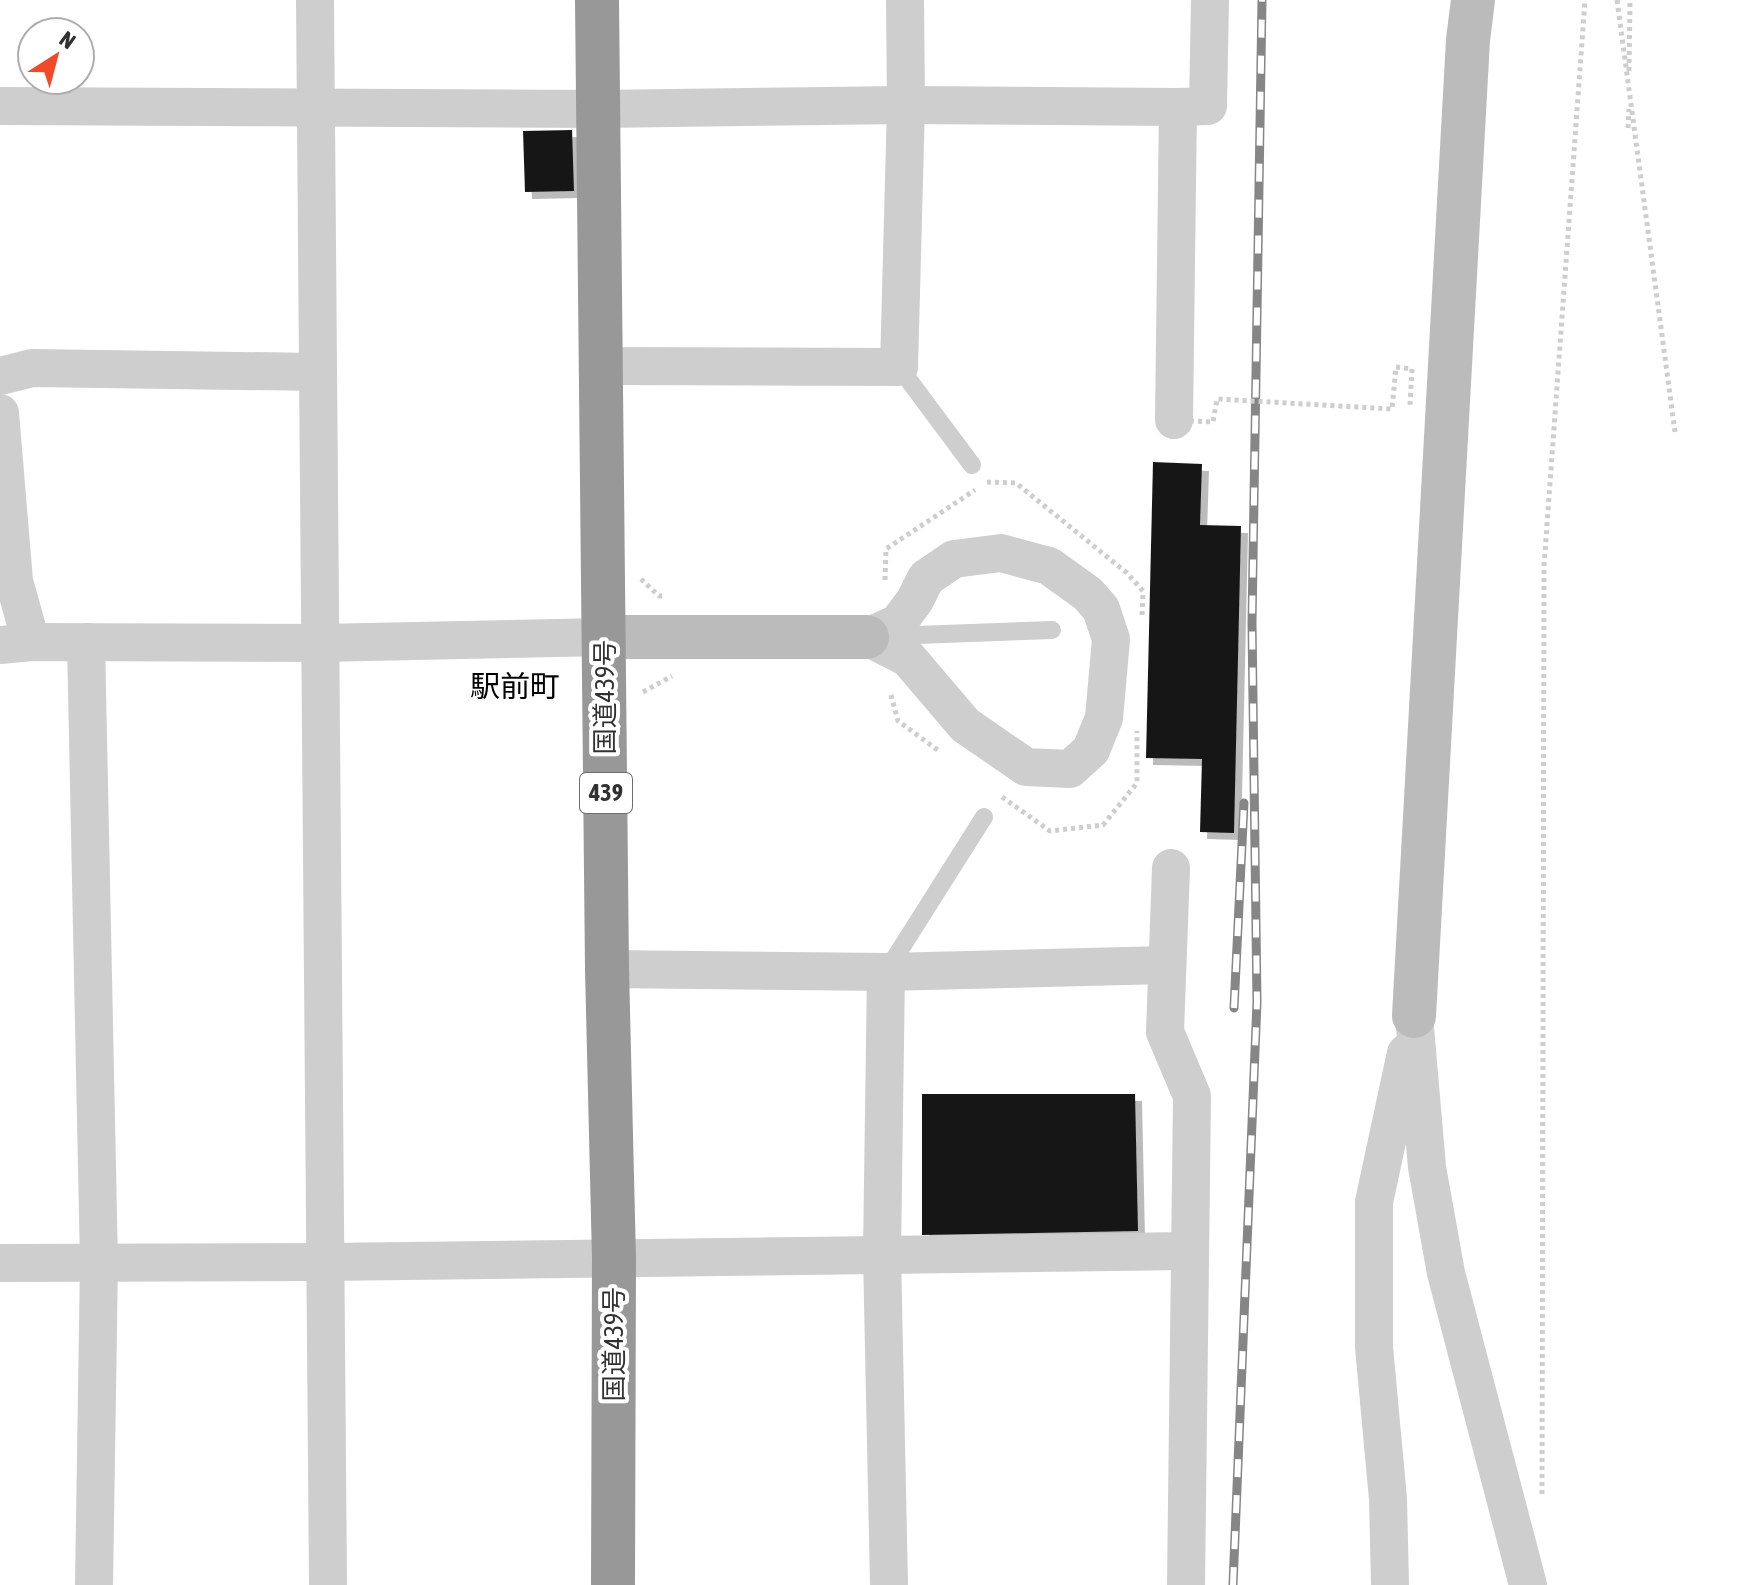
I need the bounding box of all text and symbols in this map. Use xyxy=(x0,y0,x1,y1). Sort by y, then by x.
north arrow xyxy=(16,16,96,96)
text: N xyxy=(55,25,81,54)
street label: 国道439号 xyxy=(590,640,620,754)
district label: 駅前町 xyxy=(470,669,560,703)
road number: 439 xyxy=(580,773,632,813)
street label: 国道439号 xyxy=(599,1287,629,1401)

